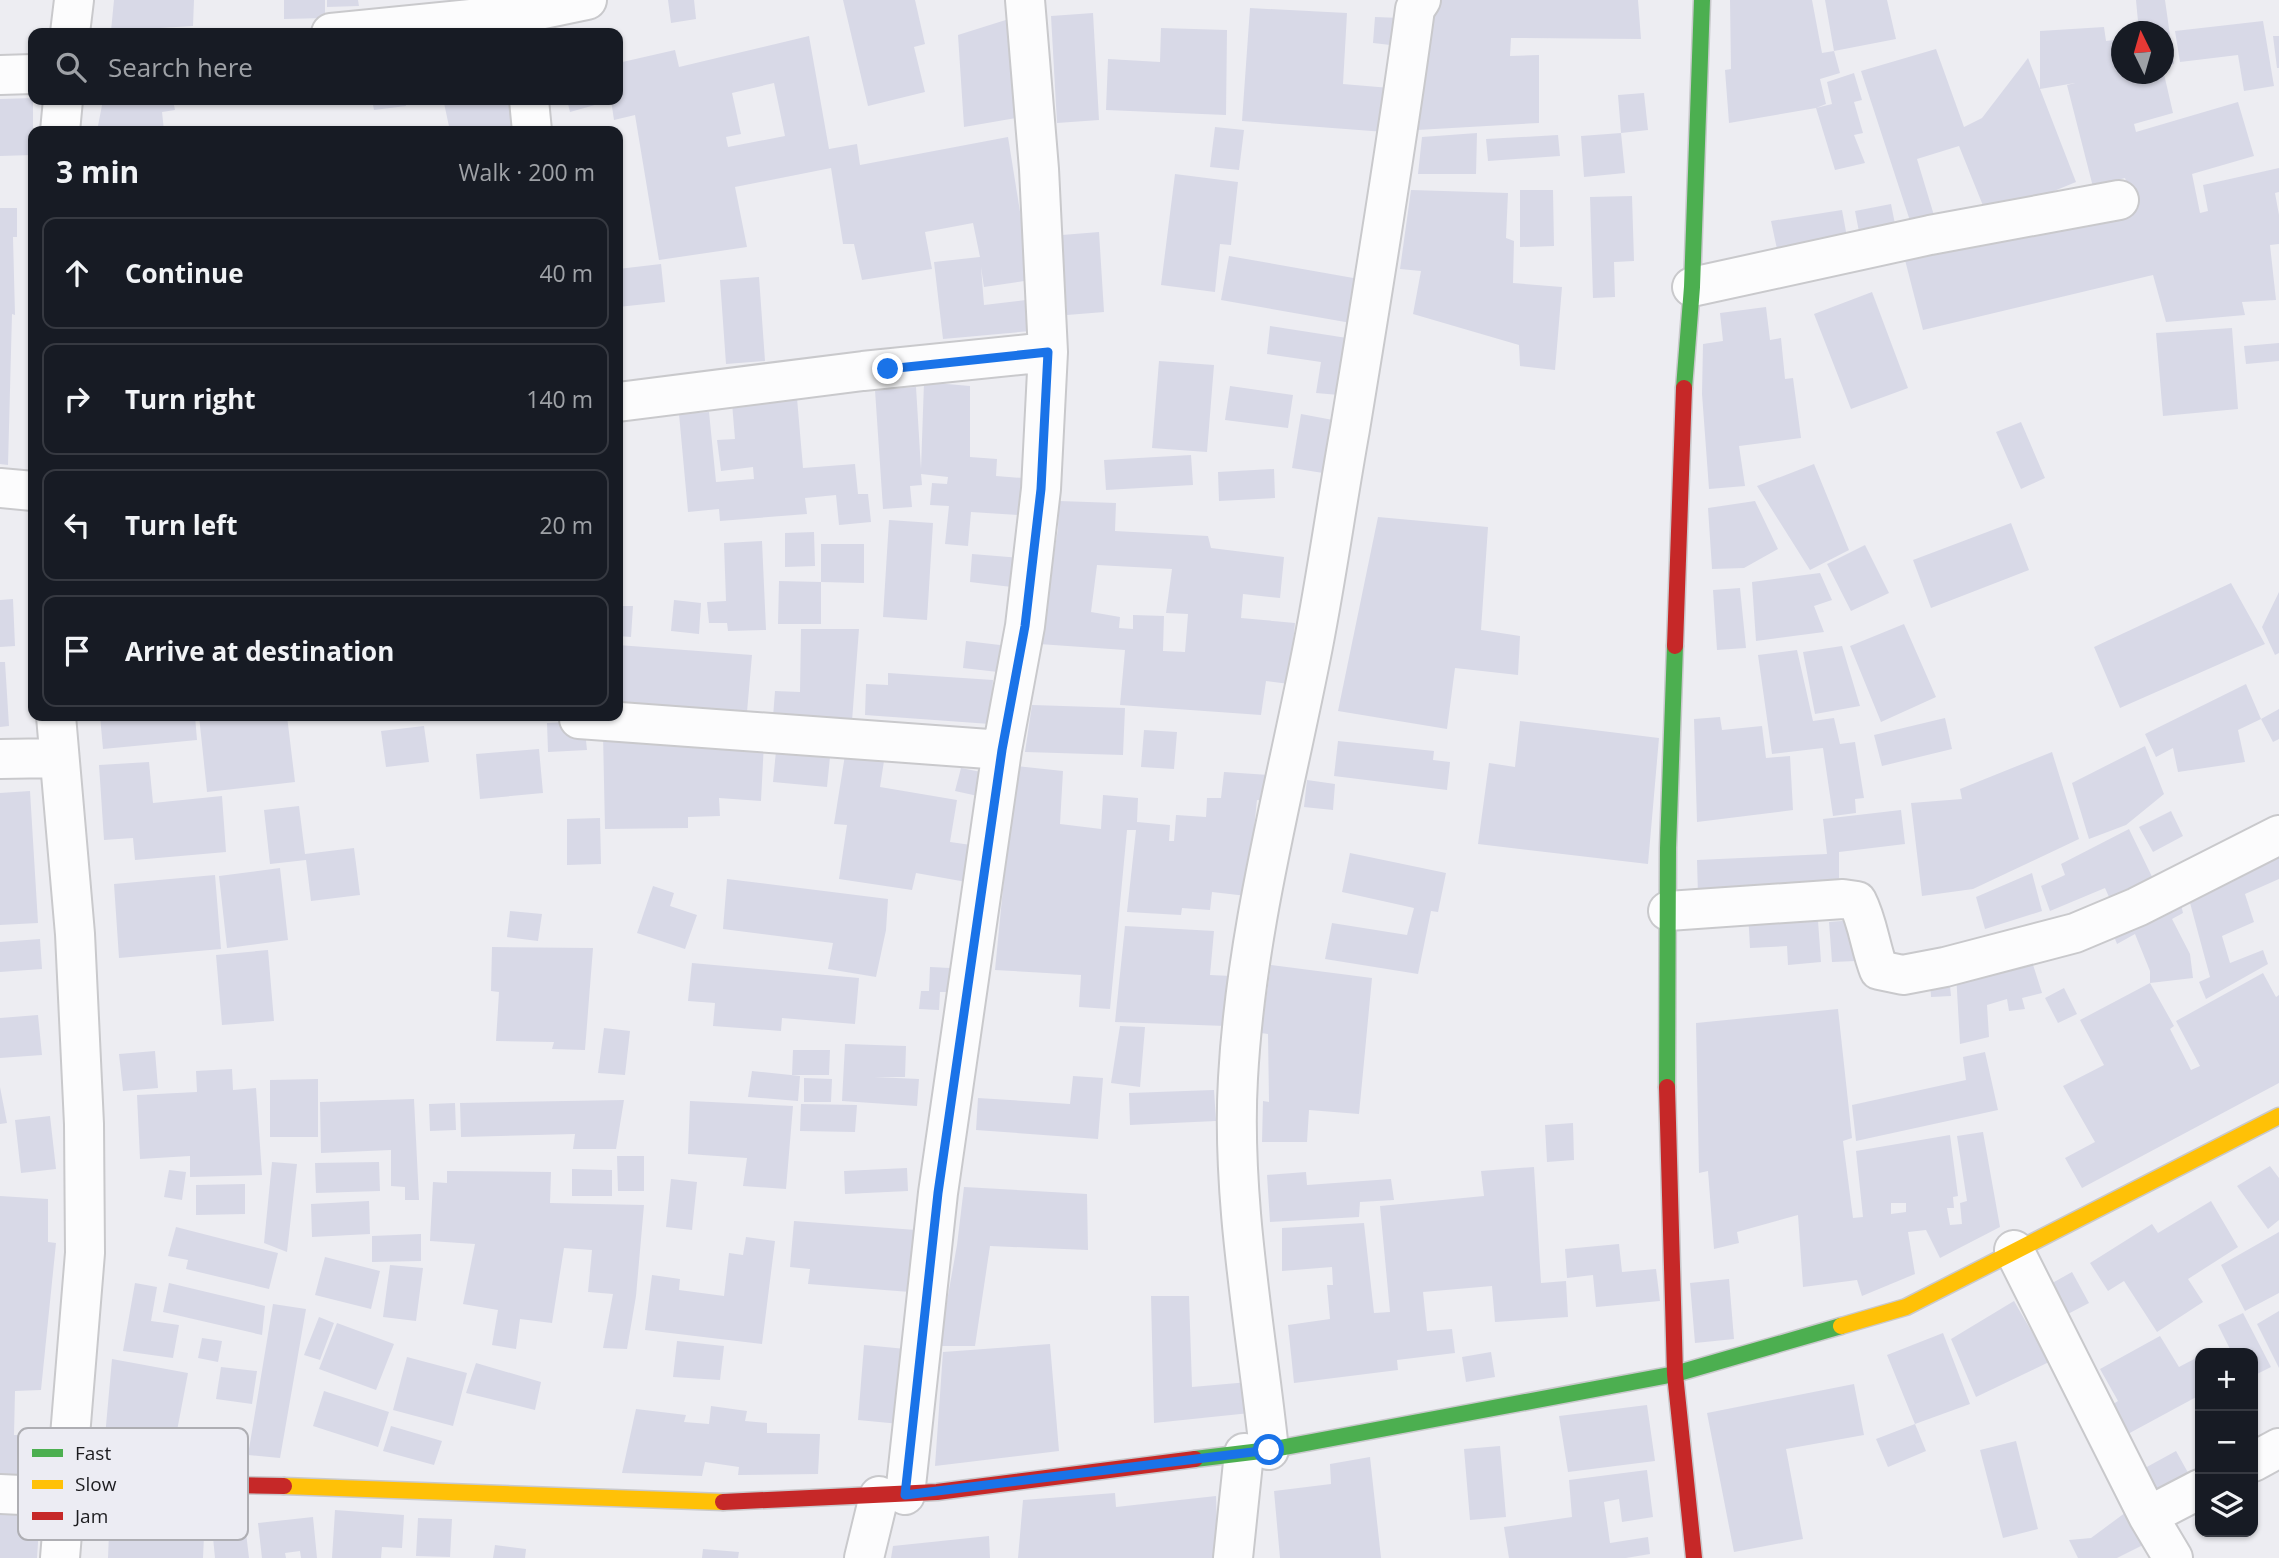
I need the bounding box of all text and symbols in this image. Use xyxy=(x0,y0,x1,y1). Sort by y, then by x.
north arrow xyxy=(2111,21,2174,84)
search box xyxy=(28,28,623,105)
icon: search xyxy=(52,48,90,86)
text: Search here xyxy=(108,49,253,85)
text: 3 min xyxy=(56,151,139,192)
text: Walk · 200 m xyxy=(458,156,595,188)
icon: ahead xyxy=(58,254,96,292)
text: Continue xyxy=(125,255,244,291)
text: 40 m xyxy=(539,257,593,289)
route end xyxy=(872,353,903,384)
icon: right xyxy=(58,380,96,418)
text: Turn right xyxy=(125,381,256,417)
text: 140 m xyxy=(526,383,593,415)
icon: left xyxy=(58,506,96,544)
text: Turn left xyxy=(125,507,237,543)
text: 20 m xyxy=(539,509,593,541)
icon: arrive xyxy=(58,632,96,670)
text: Arrive at destination xyxy=(125,633,394,669)
map controls xyxy=(2195,1348,2258,1537)
button: + xyxy=(2195,1348,2258,1411)
button: − xyxy=(2195,1411,2258,1474)
legend xyxy=(18,1428,248,1540)
route start xyxy=(1253,1434,1284,1465)
text: Fast xyxy=(75,1440,111,1466)
text: Slow xyxy=(75,1471,117,1497)
button: layers xyxy=(2195,1474,2258,1537)
text: Jam xyxy=(73,1503,108,1529)

